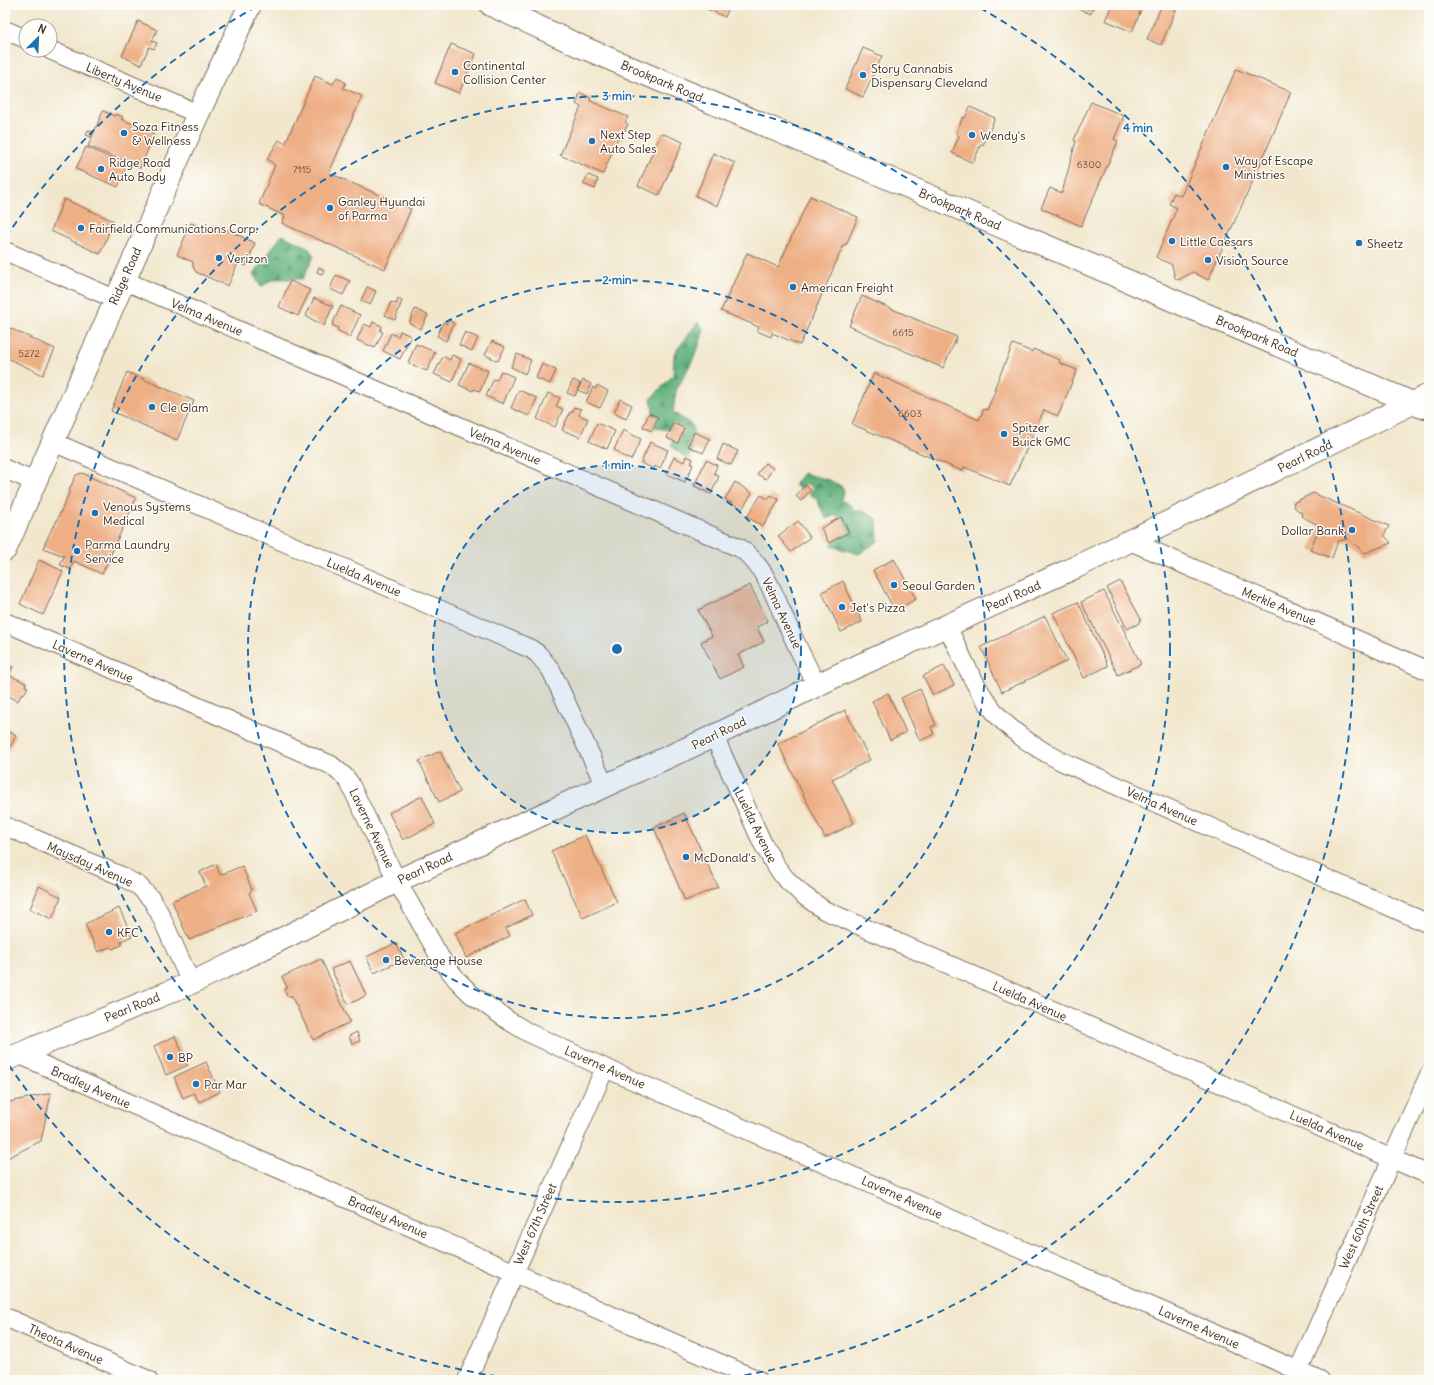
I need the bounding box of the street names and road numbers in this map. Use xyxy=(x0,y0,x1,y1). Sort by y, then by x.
street label: Brookpark Road xyxy=(619,57,705,105)
street label: Liberty Avenue xyxy=(84,59,164,105)
street label: Brookpark Road xyxy=(917,185,1003,233)
street label: Ridge Road xyxy=(106,245,144,307)
street label: Velma Avenue xyxy=(169,295,245,339)
street label: Brookpark Road xyxy=(1214,312,1300,360)
street label: Velma Avenue xyxy=(467,424,543,468)
street label: Pearl Road xyxy=(1275,436,1335,476)
street label: Luelda Avenue xyxy=(324,555,404,599)
street label: Velma Avenue xyxy=(759,575,805,651)
street label: Pearl Road xyxy=(983,577,1043,615)
street label: Merkle Avenue xyxy=(1240,584,1318,628)
street label: Laverne Avenue xyxy=(50,636,136,686)
street label: Pearl Road xyxy=(689,713,749,753)
street label: Velma Avenue xyxy=(1124,784,1200,828)
street label: Laverne Avenue xyxy=(346,786,398,870)
street label: Luelda Avenue xyxy=(732,787,780,865)
street label: Maysday Avenue xyxy=(45,838,135,890)
street label: Pearl Road xyxy=(395,849,455,887)
street label: Luelda Avenue xyxy=(991,978,1069,1024)
street label: Pearl Road xyxy=(102,989,162,1025)
street label: Laverne Avenue xyxy=(562,1042,648,1092)
street label: Bradley Avenue xyxy=(49,1063,133,1111)
street label: Luelda Avenue xyxy=(1288,1107,1366,1153)
street label: Laverne Avenue xyxy=(859,1172,945,1222)
street label: West 67th Street xyxy=(510,1181,560,1267)
street label: West 60th Street xyxy=(1336,1183,1386,1271)
street label: Bradley Avenue xyxy=(346,1193,430,1241)
street label: Laverne Avenue xyxy=(1156,1302,1242,1352)
street label: Theota Avenue xyxy=(26,1321,106,1367)

